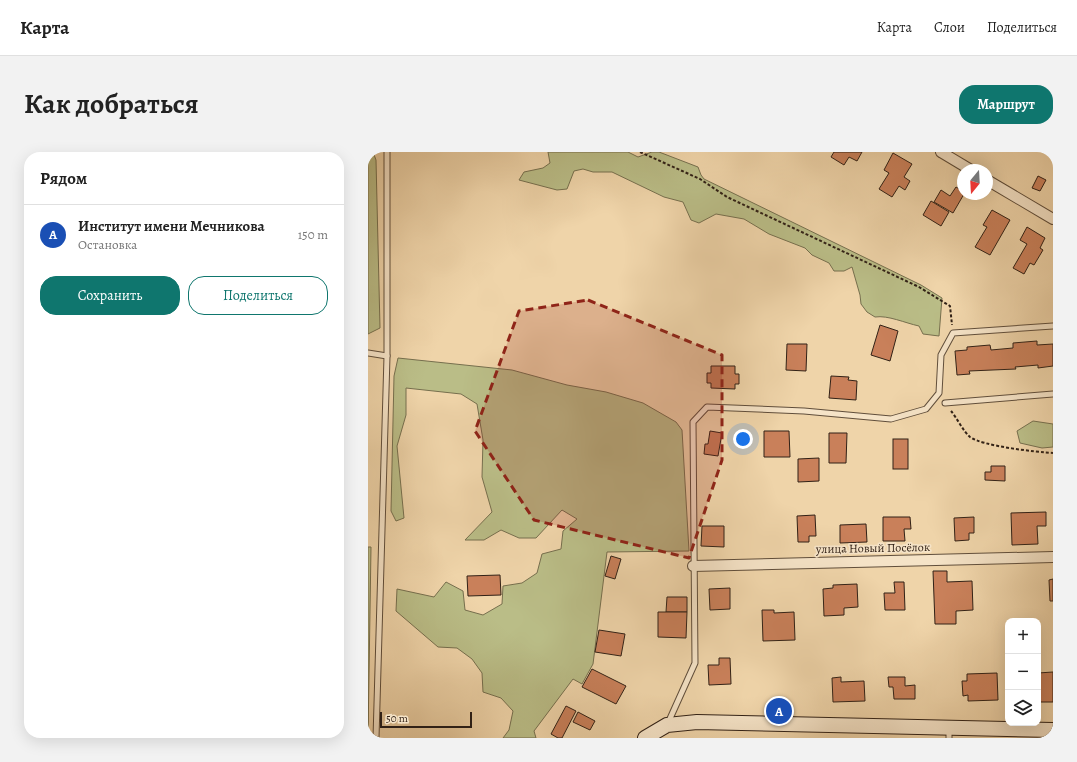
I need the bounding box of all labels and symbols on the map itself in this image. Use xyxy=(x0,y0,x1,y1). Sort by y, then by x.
north arrow xyxy=(957,164,993,200)
your location xyxy=(733,429,753,449)
street label: улица Новый Посёлок xyxy=(815,539,930,557)
pin: A xyxy=(766,696,792,726)
scale bar xyxy=(380,710,472,729)

